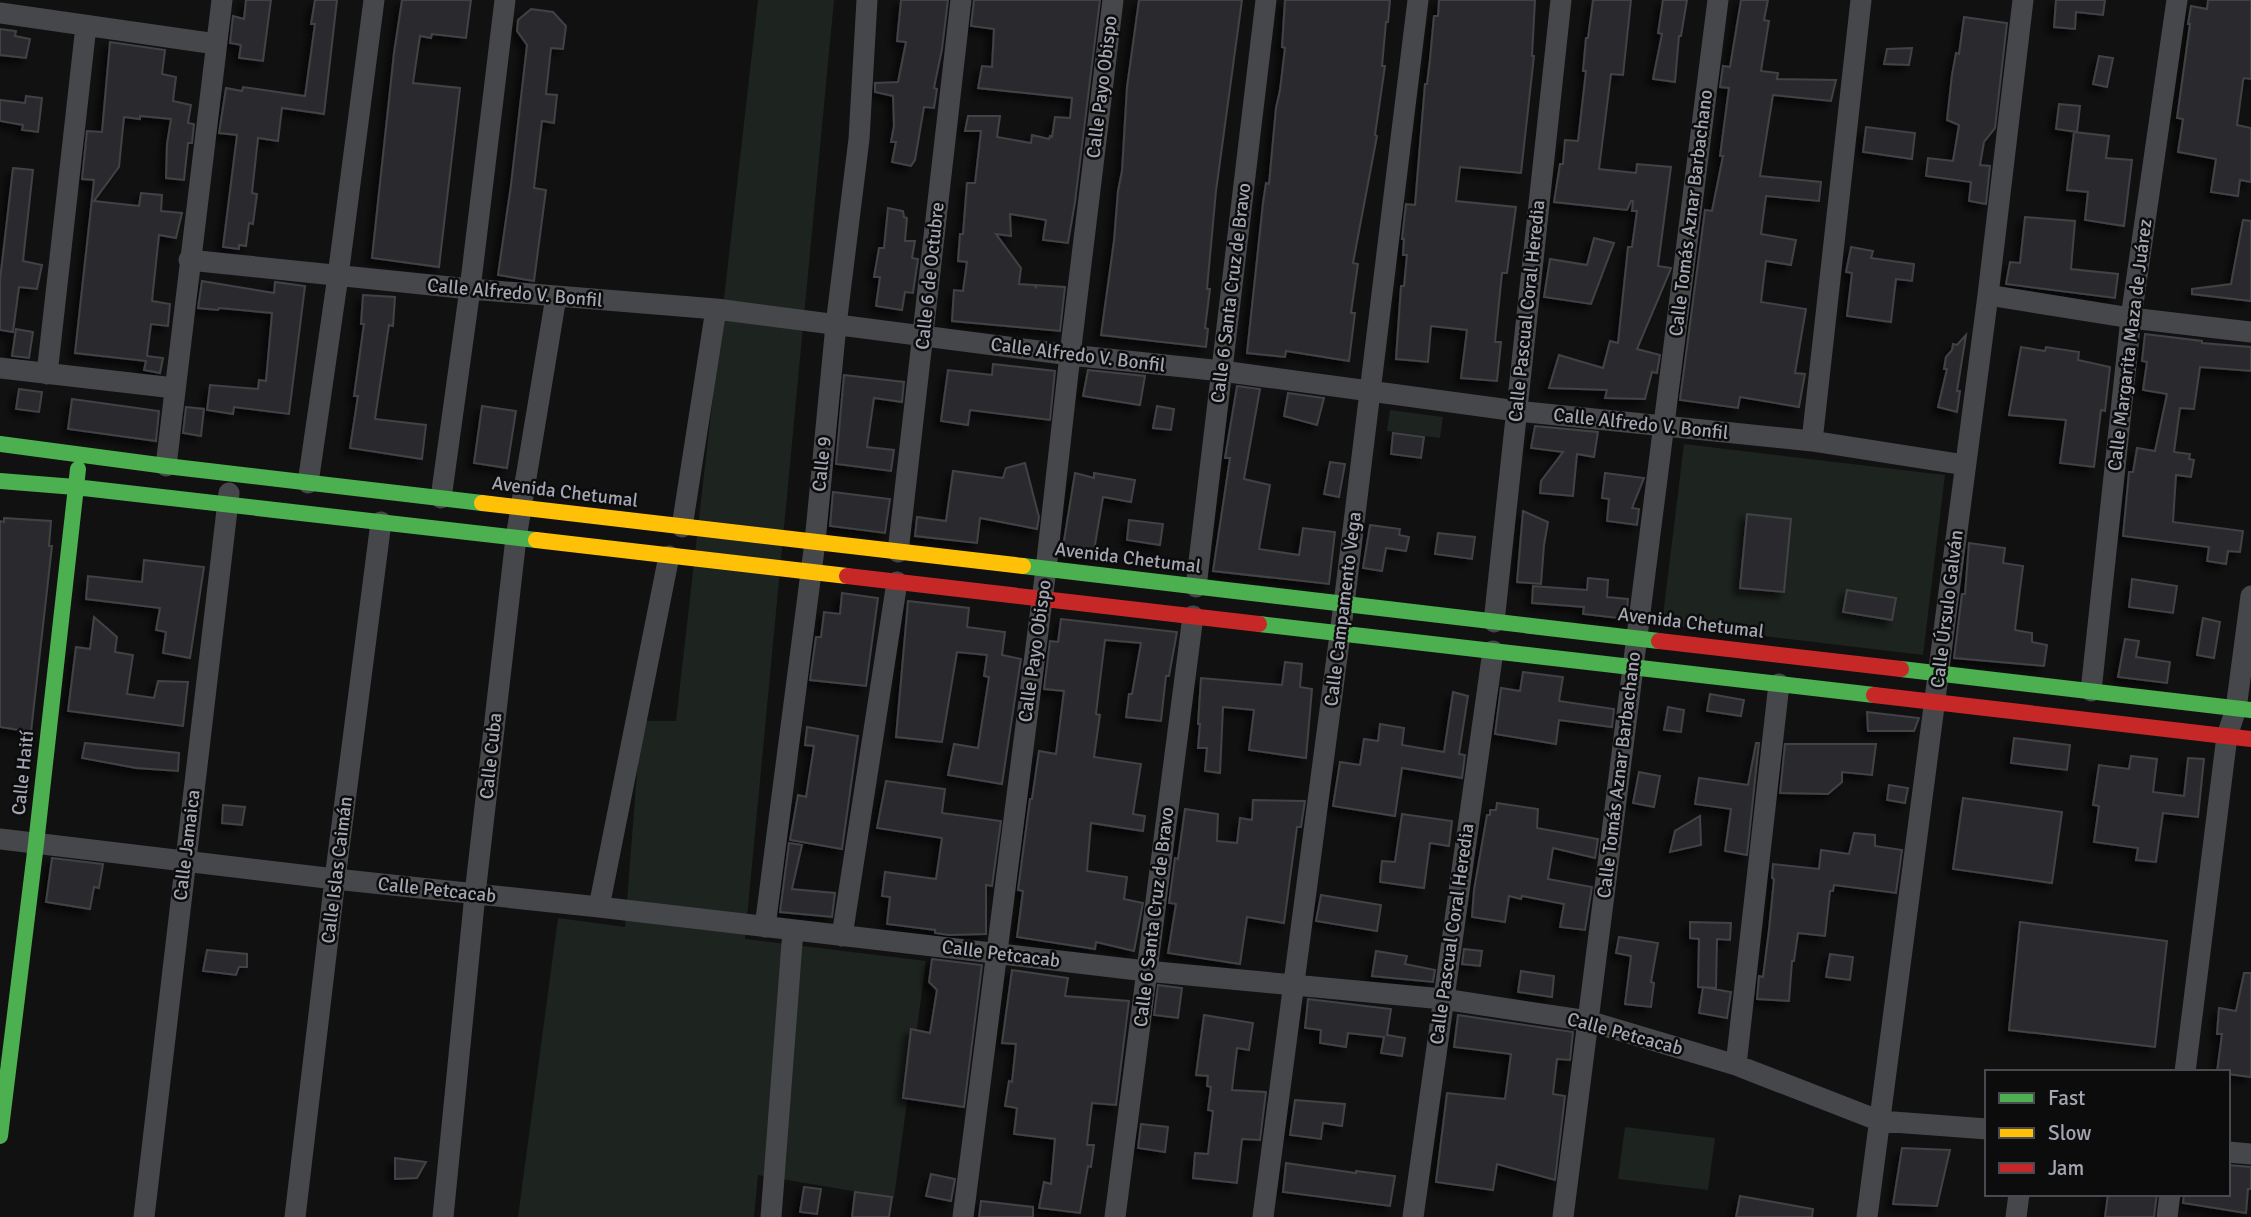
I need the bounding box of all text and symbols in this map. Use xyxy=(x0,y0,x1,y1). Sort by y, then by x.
street label: Calle Payo Obispo xyxy=(1081,14,1123,160)
street label: Calle Tomás Aznar Barbachano xyxy=(1664,88,1718,338)
street label: Calle 6 Santa Cruz de Bravo xyxy=(1206,181,1256,405)
street label: Calle Pascual Coral Heredia xyxy=(1503,199,1551,423)
street label: Calle 6 de Octubre xyxy=(910,201,950,351)
street label: Calle Margarita Maza de Juárez xyxy=(2103,218,2157,472)
street label: Calle Alfredo V. Bonfil xyxy=(426,273,604,313)
street label: Calle Alfredo V. Bonfil xyxy=(989,332,1167,378)
street label: Calle Alfredo V. Bonfil xyxy=(1552,403,1730,445)
street label: Calle 9 xyxy=(807,435,837,493)
street label: Avenida Chetumal xyxy=(490,471,640,513)
street label: Calle Campamento Vega xyxy=(1319,510,1367,708)
street label: Calle Úrsulo Galván xyxy=(1925,529,1969,689)
street label: Avenida Chetumal xyxy=(1053,537,1203,579)
street label: Calle Payo Obispo xyxy=(1013,578,1057,724)
street label: Avenida Chetumal xyxy=(1616,602,1766,644)
street label: Calle Tomás Aznar Barbachano xyxy=(1592,650,1646,900)
street label: Calle Cuba xyxy=(475,712,507,800)
street label: Calle Haití xyxy=(7,729,39,816)
street label: Calle Jamaica xyxy=(168,788,206,902)
street label: Calle Islas Caimán xyxy=(316,795,358,945)
street label: Calle 6 Santa Cruz de Bravo xyxy=(1129,805,1179,1029)
street label: Calle Pascual Coral Heredia xyxy=(1425,822,1479,1046)
street label: Calle Petcacab xyxy=(377,872,497,908)
street label: Calle Petcacab xyxy=(941,935,1061,973)
street label: Calle Petcacab xyxy=(1565,1007,1685,1061)
legend xyxy=(1985,1070,2230,1196)
text: Fast xyxy=(2048,1085,2085,1111)
text: Slow xyxy=(2048,1120,2092,1146)
text: Jam xyxy=(2048,1155,2084,1181)

